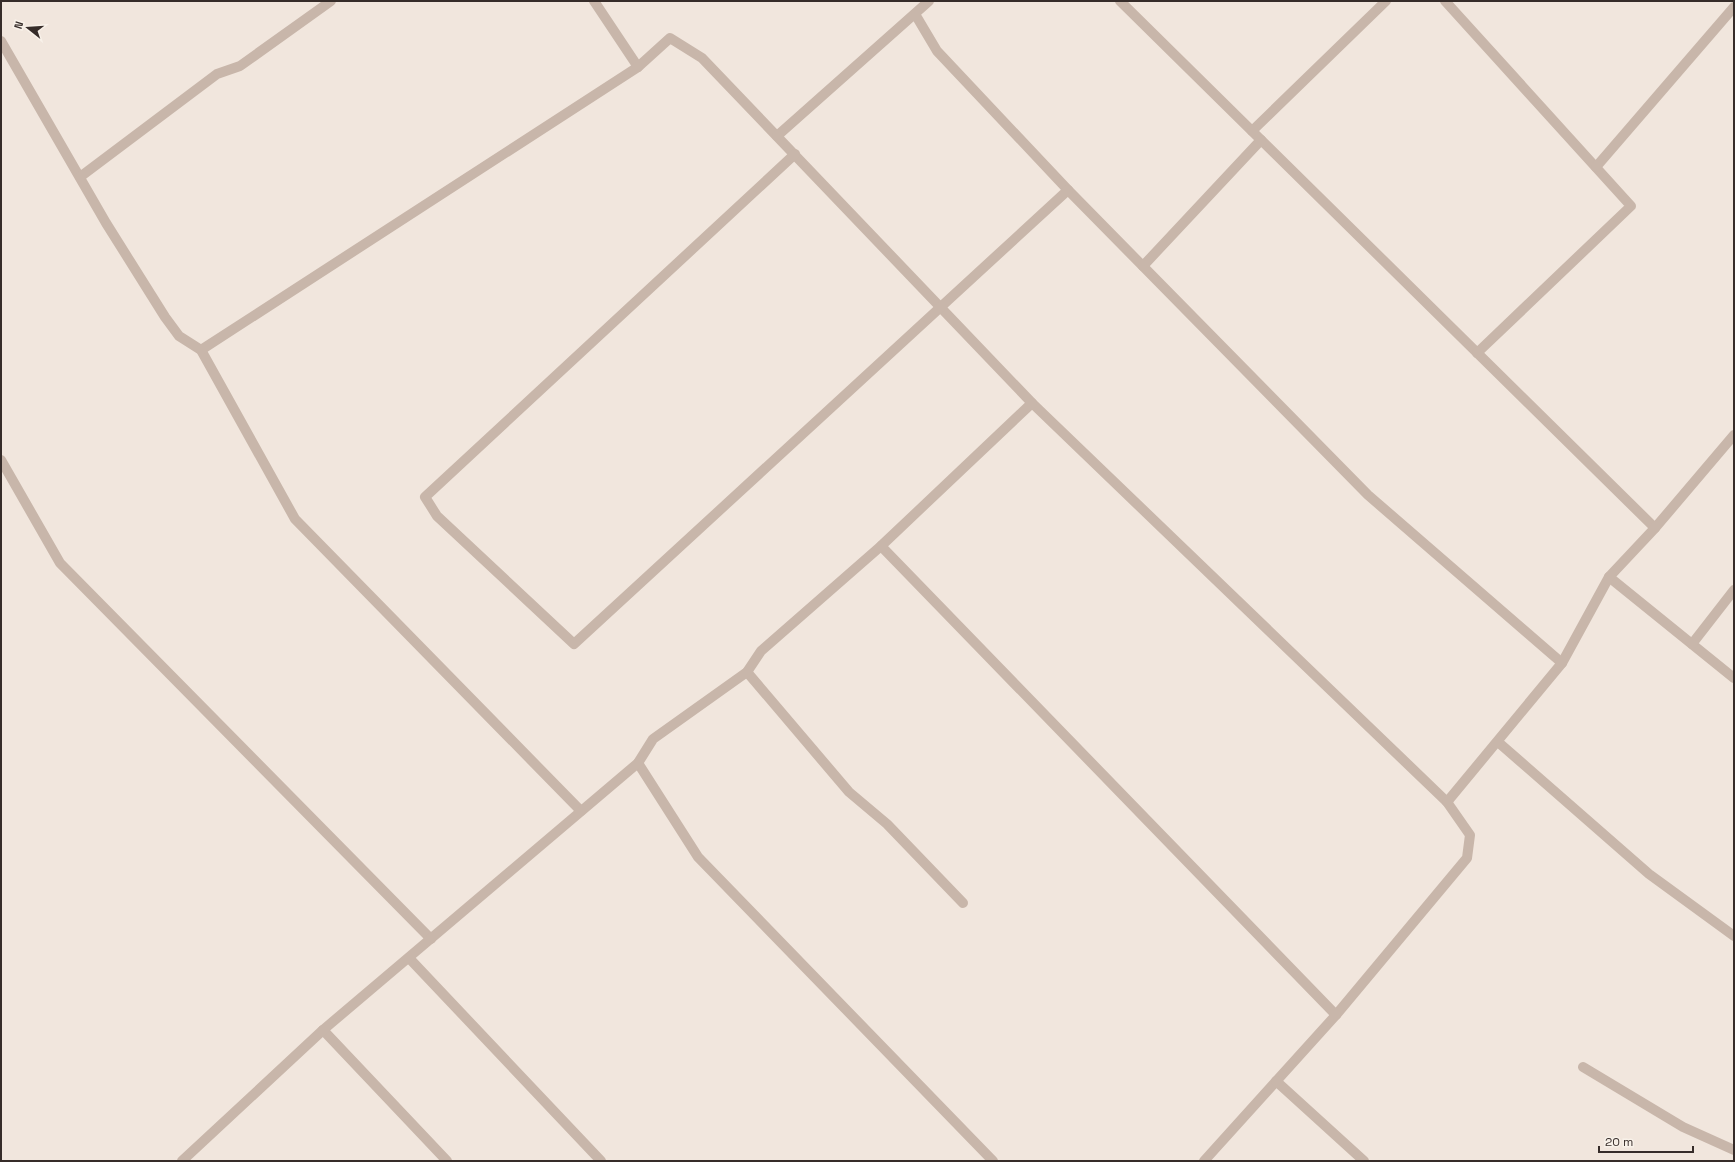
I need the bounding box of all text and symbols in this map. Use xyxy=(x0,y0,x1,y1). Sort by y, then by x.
north arrow xyxy=(8,8,48,48)
text: N xyxy=(11,20,26,31)
scale bar xyxy=(1599,1128,1693,1154)
text: 20 m xyxy=(1605,1134,1633,1150)

